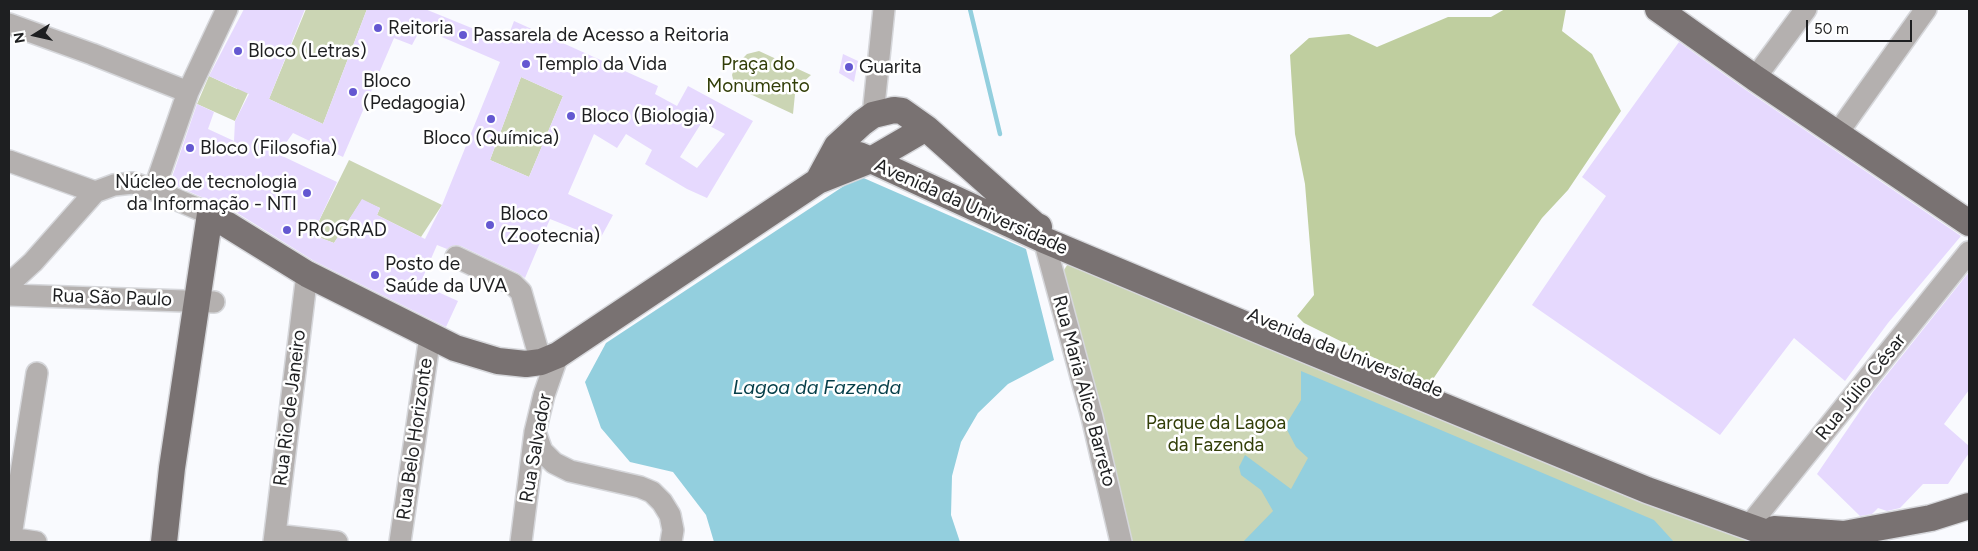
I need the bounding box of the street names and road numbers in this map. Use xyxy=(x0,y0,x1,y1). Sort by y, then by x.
street label: Avenida da Universidade xyxy=(871,154,1071,260)
street label: Rua São Paulo xyxy=(52,285,172,311)
street label: Rua Maria Alice Barreto xyxy=(1047,293,1121,489)
street label: Avenida da Universidade xyxy=(1244,303,1446,403)
street label: Rua Rio de Janeiro xyxy=(269,328,311,488)
street label: Rua Júlio César xyxy=(1811,329,1911,445)
street label: Rua Belo Horizonte xyxy=(392,357,438,521)
street label: Rua Salvador xyxy=(515,392,557,504)

